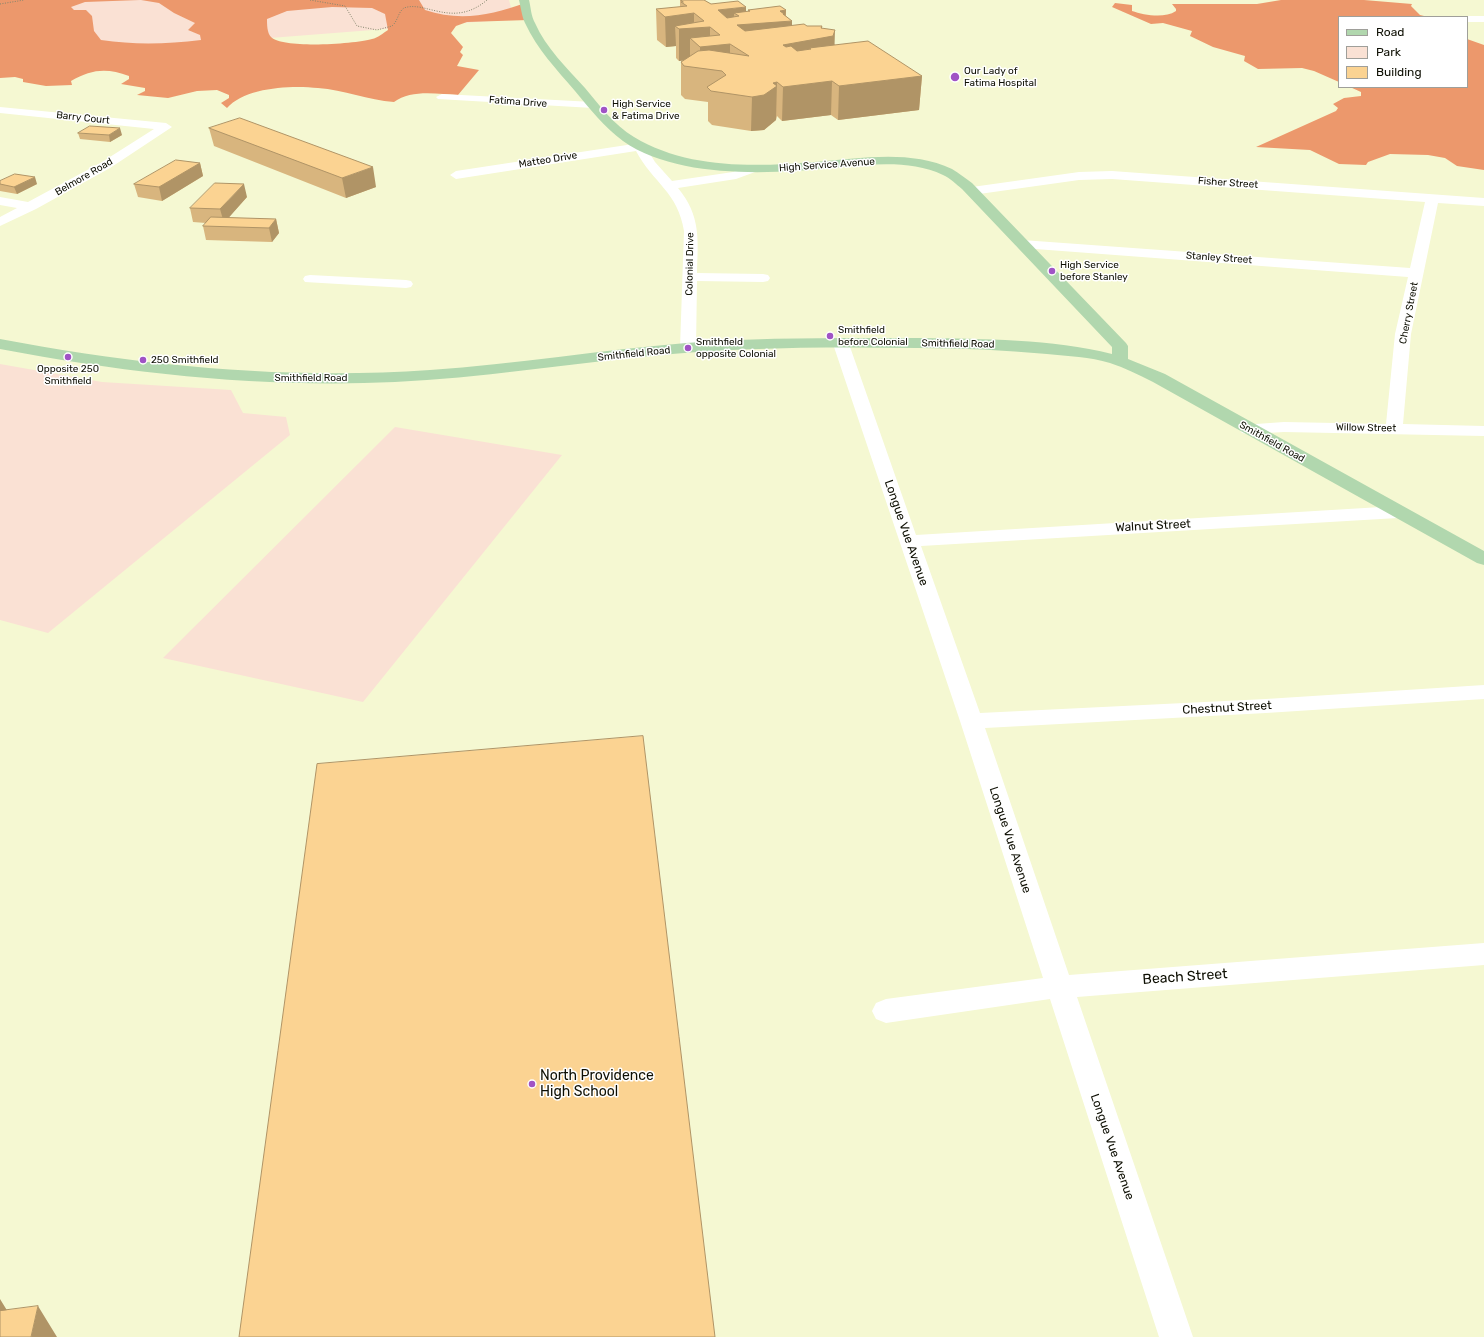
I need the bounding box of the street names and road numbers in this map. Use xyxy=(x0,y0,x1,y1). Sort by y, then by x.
street label: Fatima Drive xyxy=(489,94,547,110)
street label: Barry Court xyxy=(56,109,110,127)
street label: Matteo Drive xyxy=(518,149,578,171)
street label: Belmore Road xyxy=(53,156,115,198)
street label: High Service Avenue xyxy=(779,156,875,174)
street label: Fisher Street xyxy=(1198,175,1258,191)
street label: Colonial Drive xyxy=(683,232,697,296)
street label: Stanley Street xyxy=(1185,250,1253,266)
street label: Cherry Street xyxy=(1397,281,1421,345)
street label: Smithfield Road xyxy=(921,337,995,351)
street label: Smithfield Road xyxy=(597,344,671,364)
street label: Smithfield Road xyxy=(274,372,348,384)
street label: Smithfield Road xyxy=(1237,419,1307,465)
street label: Willow Street xyxy=(1336,421,1396,435)
street label: Longue Vue Avenue xyxy=(881,478,931,588)
street label: Walnut Street xyxy=(1115,517,1191,535)
street label: Chestnut Street xyxy=(1182,698,1272,718)
street label: Longue Vue Avenue xyxy=(986,785,1034,895)
street label: Beach Street xyxy=(1142,966,1228,988)
street label: Longue Vue Avenue xyxy=(1087,1092,1137,1202)

